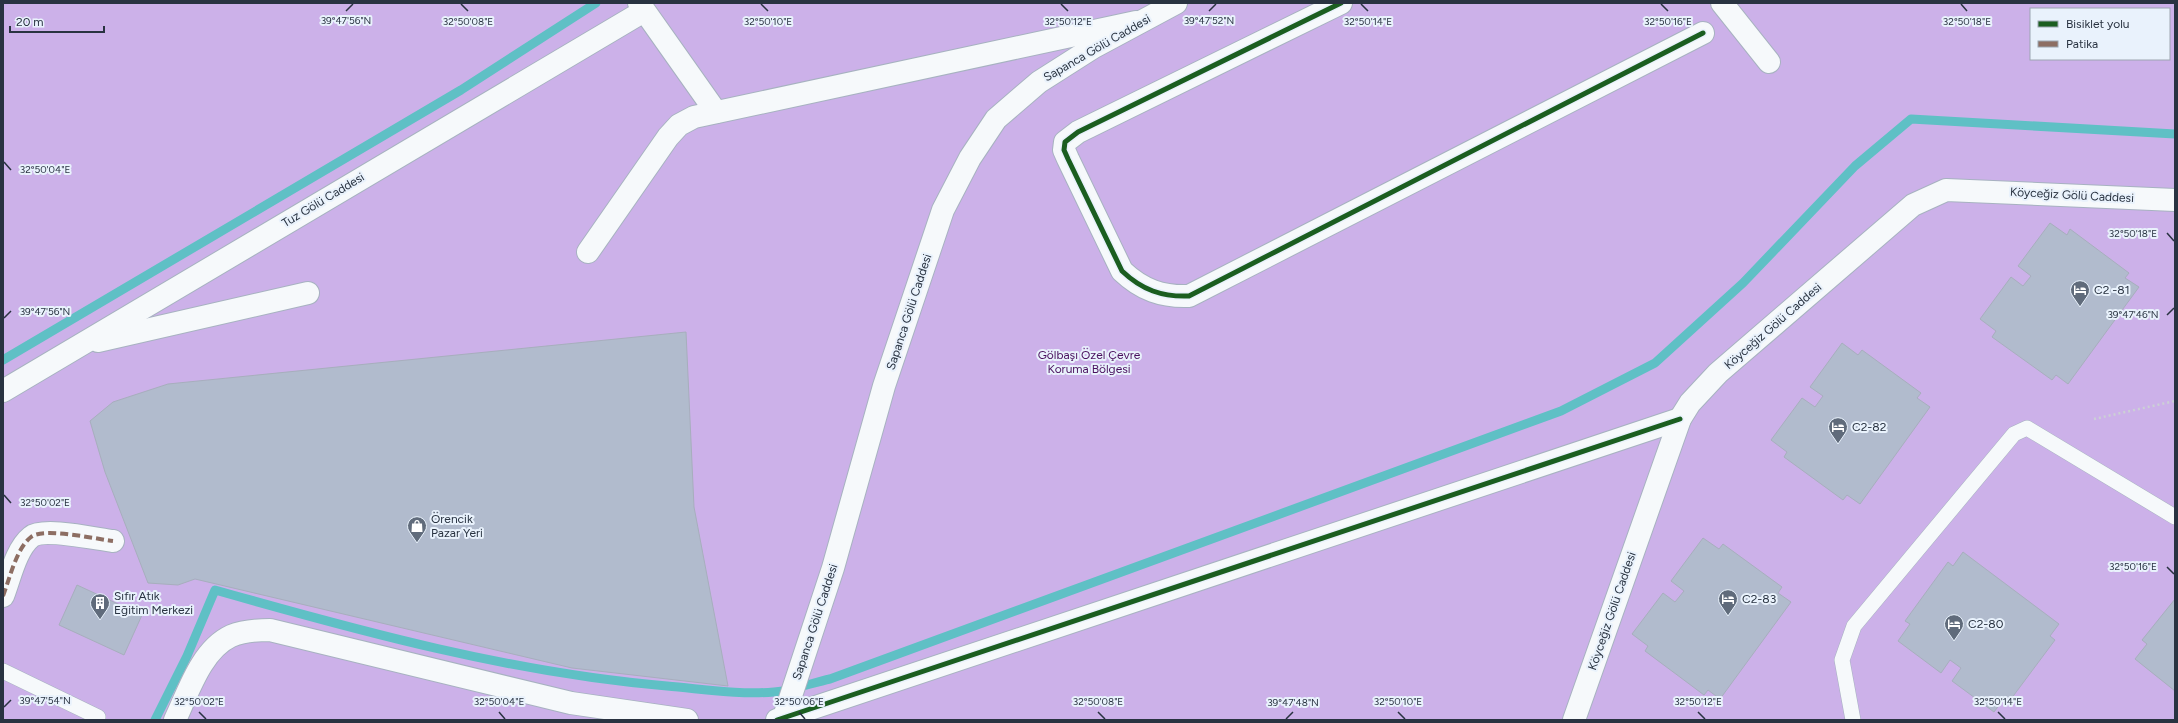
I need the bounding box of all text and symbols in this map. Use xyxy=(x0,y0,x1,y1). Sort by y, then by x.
scale bar xyxy=(10,8,104,34)
legend xyxy=(2030,8,2170,60)
street label: Sapanca Gölü Caddesi xyxy=(1041,12,1153,84)
text: 39°47'56"N xyxy=(321,14,371,27)
text: 39°47'52"N xyxy=(1184,14,1234,27)
text: 20 m xyxy=(16,15,44,29)
text: 32°50'08"E xyxy=(443,15,493,28)
text: 32°50'10"E xyxy=(744,15,792,28)
text: 32°50'12"E xyxy=(1044,15,1092,28)
text: 32°50'14"E xyxy=(1344,15,1392,28)
text: 32°50'16"E xyxy=(1644,15,1692,28)
text: 32°50'18"E xyxy=(1943,15,1991,28)
text: Bisiklet yolu xyxy=(2066,17,2129,31)
text: Patika xyxy=(2066,37,2098,51)
text: 32°50'04"E xyxy=(20,163,70,176)
street label: Tuz Gölü Caddesi xyxy=(279,170,367,230)
street label: Köyceğiz Gölü Caddesi xyxy=(2010,185,2134,205)
text: 32°50'18"E xyxy=(2109,227,2157,240)
street label: Sapanca Gölü Caddesi xyxy=(884,252,934,372)
hotel icon: C2 -81 xyxy=(2069,279,2091,307)
street label: Köyceğiz Gölü Caddesi xyxy=(1722,280,1824,372)
place label: C2 -81 xyxy=(2094,283,2130,297)
text: 39°47'56"N xyxy=(20,305,70,318)
text: 39°47'46"N xyxy=(2107,308,2159,321)
park label: Gölbaşı Özel Çevre Koruma Bölgesi xyxy=(1038,348,1141,376)
hotel icon: C2-82 xyxy=(1827,416,1849,444)
place label: C2-82 xyxy=(1852,420,1886,434)
text: 32°50'02"E xyxy=(20,496,70,509)
place label: Örencik Pazar Yeri xyxy=(431,512,483,540)
shop icon: Örencik Pazar Yeri xyxy=(406,515,428,543)
street label: Köyceğiz Gölü Caddesi xyxy=(1585,550,1639,672)
text: 32°50'16"E xyxy=(2109,560,2157,573)
street label: Sapanca Gölü Caddesi xyxy=(790,562,840,682)
hotel icon: C2-83 xyxy=(1717,588,1739,616)
place label: Sıfır Atık Eğitim Merkezi xyxy=(114,589,193,617)
building icon: Sıfır Atık Eğitim Merkezi xyxy=(89,592,111,620)
place label: C2-83 xyxy=(1742,592,1776,606)
hotel icon: C2-80 xyxy=(1943,613,1965,641)
place label: C2-80 xyxy=(1968,617,2004,631)
text: 39°47'54"N xyxy=(19,694,71,707)
text: 32°50'02"E xyxy=(174,695,224,708)
text: 32°50'04"E xyxy=(474,695,524,708)
text: 32°50'06"E xyxy=(774,695,824,708)
text: 32°50'08"E xyxy=(1073,695,1123,708)
text: 32°50'10"E xyxy=(1374,695,1422,708)
text: 32°50'12"E xyxy=(1674,695,1722,708)
text: 32°50'14"E xyxy=(1974,695,2022,708)
text: 39°47'48"N xyxy=(1267,696,1319,709)

